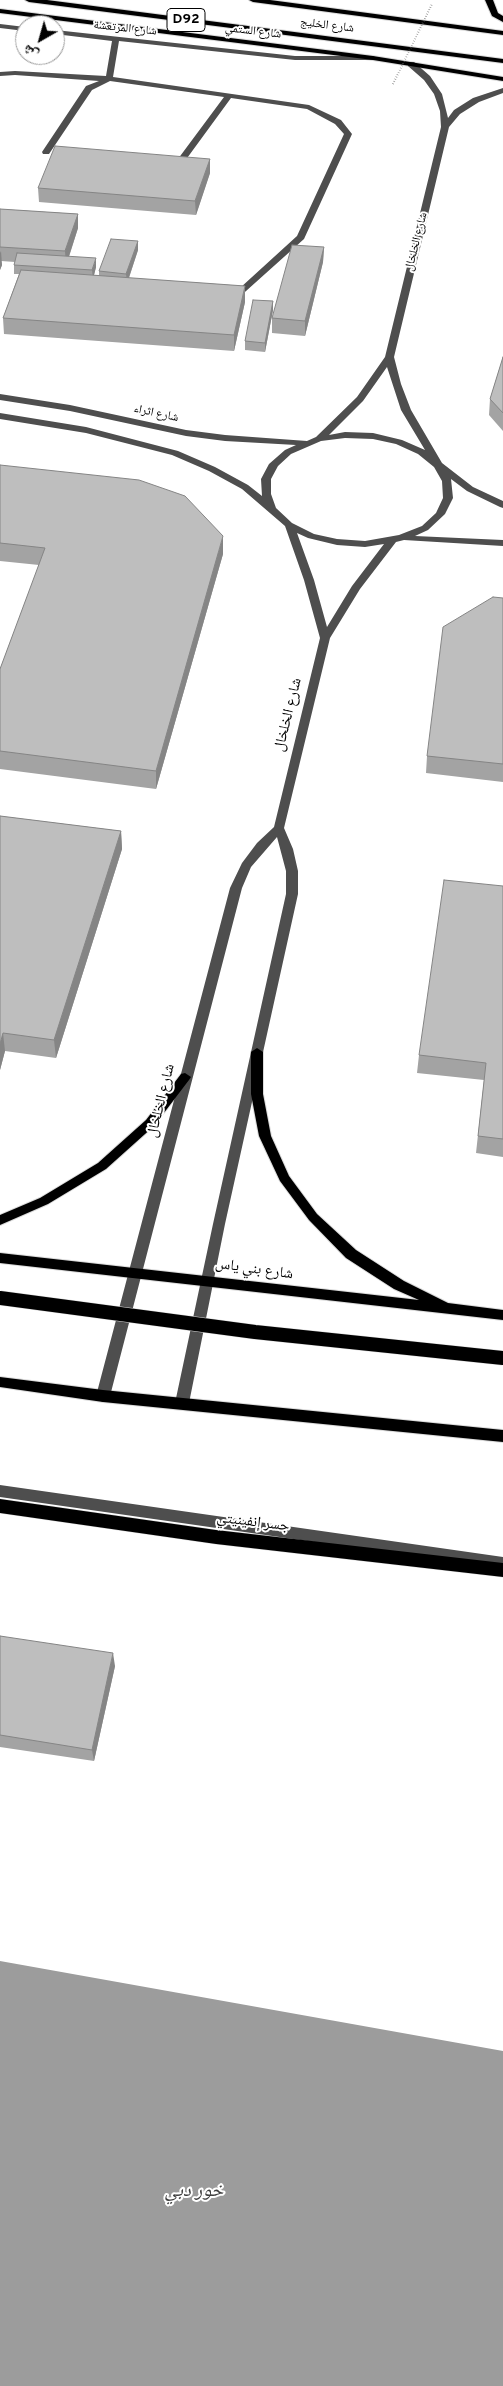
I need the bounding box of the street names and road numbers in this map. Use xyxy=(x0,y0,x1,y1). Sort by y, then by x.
road number: D92 xyxy=(167,8,205,32)
street label: شارع الخليج xyxy=(299,16,355,36)
street label: شارع المرتعشة xyxy=(93,19,157,39)
street label: شارع الستمي xyxy=(224,21,282,43)
street label: شارع الخلخال xyxy=(403,211,431,273)
street label: شارع اثراء xyxy=(132,402,180,426)
street label: شارع الخلخال xyxy=(271,676,307,754)
street label: شارع الخلخال xyxy=(144,1062,180,1140)
street label: شارع بني ياس xyxy=(214,1256,294,1284)
street label: جسر إنفينيتي xyxy=(215,1510,291,1536)

